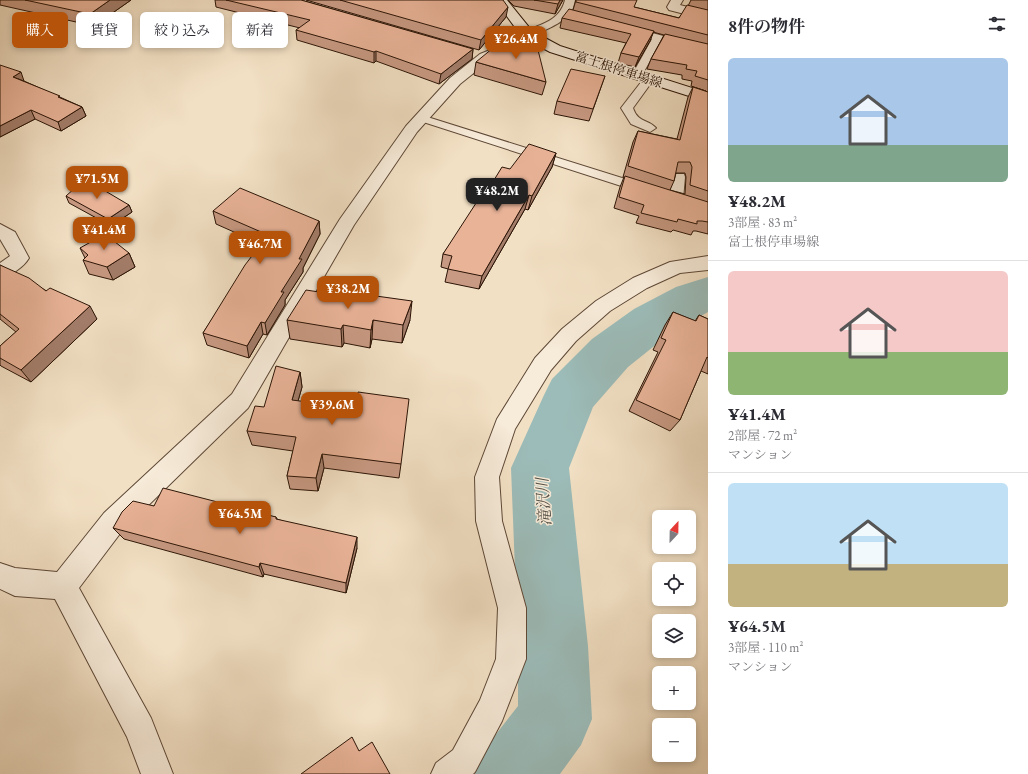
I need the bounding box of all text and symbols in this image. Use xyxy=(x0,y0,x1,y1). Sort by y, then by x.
chip: 購入 xyxy=(12,12,68,48)
chip: 賃貸 xyxy=(76,12,132,48)
chip: 絞り込み xyxy=(140,12,224,48)
chip: 新着 xyxy=(232,12,288,48)
icon: filters xyxy=(986,13,1008,35)
text: 8件の物件 xyxy=(728,15,805,37)
pin: ¥26.4M xyxy=(483,26,549,60)
text: ¥26.4M xyxy=(494,30,538,47)
street label: 富士根停車場線 xyxy=(573,47,665,92)
icon: home xyxy=(832,84,904,156)
pin: ¥71.5M xyxy=(64,166,130,200)
text: ¥71.5M xyxy=(75,170,119,187)
pin: ¥48.2M xyxy=(464,178,530,212)
text: ¥48.2M xyxy=(475,182,519,199)
text: ¥48.2M xyxy=(728,190,786,212)
text: 3部屋 · 83 m² xyxy=(728,214,797,231)
pin: ¥41.4M xyxy=(71,217,137,251)
text: ¥41.4M xyxy=(82,221,126,238)
pin: ¥46.7M xyxy=(227,231,293,265)
text: 富士根停車場線 xyxy=(728,233,819,250)
text: ¥46.7M xyxy=(238,235,282,252)
pin: ¥38.2M xyxy=(315,276,381,310)
text: ¥38.2M xyxy=(326,280,370,297)
icon: home xyxy=(832,297,904,369)
pin: ¥39.6M xyxy=(299,392,365,426)
text: ¥39.6M xyxy=(310,396,354,413)
text: ¥41.4M xyxy=(728,403,786,425)
text: 2部屋 · 72 m² xyxy=(728,427,797,444)
text: マンション xyxy=(728,446,792,463)
water label: 滝沢川 xyxy=(531,475,556,527)
pin: ¥64.5M xyxy=(207,501,273,535)
text: ¥64.5M xyxy=(218,505,262,522)
icon: home xyxy=(832,509,904,581)
north arrow xyxy=(652,510,696,554)
map controls xyxy=(652,510,696,762)
button: locate xyxy=(652,562,696,606)
button: layers xyxy=(652,614,696,658)
text: ¥64.5M xyxy=(728,615,786,637)
text: 3部屋 · 110 m² xyxy=(728,639,803,656)
text: マンション xyxy=(728,658,792,675)
button: + xyxy=(652,666,696,710)
button: − xyxy=(652,718,696,762)

